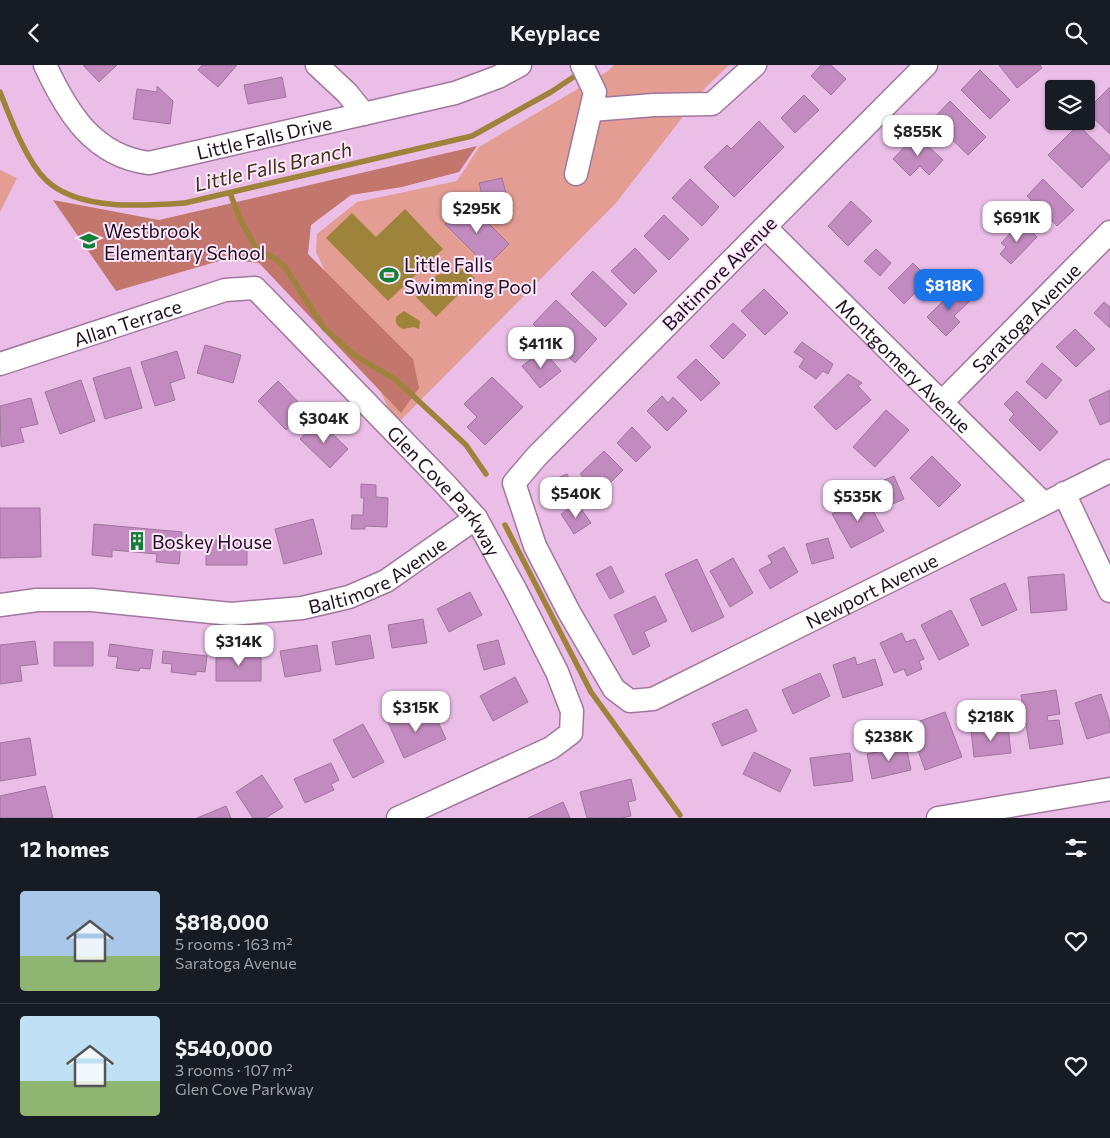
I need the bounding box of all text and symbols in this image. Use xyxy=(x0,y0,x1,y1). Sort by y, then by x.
icon: back xyxy=(20,19,48,47)
text: Keyplace xyxy=(510,19,600,46)
icon: search xyxy=(1062,19,1090,47)
map controls xyxy=(1045,80,1095,130)
button: layers xyxy=(1045,80,1095,130)
street label: Little Falls Drive xyxy=(194,110,334,163)
pin: $855K xyxy=(883,114,953,157)
text: $855K xyxy=(894,121,942,140)
water label: Little Falls Branch xyxy=(192,136,354,196)
pin: $295K xyxy=(442,191,512,234)
text: $295K xyxy=(453,198,501,217)
pin: $691K xyxy=(982,201,1052,243)
text: $691K xyxy=(993,207,1041,226)
street label: Baltimore Avenue xyxy=(657,211,781,335)
place label: Westbrook Elementary School xyxy=(104,219,265,264)
school or university icon: Westbrook Elementary School xyxy=(78,230,100,252)
place label: Little Falls Swimming Pool xyxy=(404,253,537,298)
street label: Saratoga Avenue xyxy=(967,258,1085,377)
sports icon: Little Falls Swimming Pool xyxy=(378,264,400,286)
pin: $818K xyxy=(914,269,984,311)
text: $818K xyxy=(925,275,973,294)
street label: Montgomery Avenue xyxy=(832,293,976,437)
street label: Allan Terrace xyxy=(70,294,184,351)
pin: $411K xyxy=(506,327,576,369)
text: $411K xyxy=(519,333,563,352)
pin: $304K xyxy=(289,401,359,444)
text: $304K xyxy=(299,408,349,427)
street label: Glen Cove Parkway xyxy=(383,420,506,560)
pin: $540K xyxy=(541,477,611,519)
pin: $535K xyxy=(823,479,893,522)
text: $540K xyxy=(551,483,601,502)
text: $535K xyxy=(834,486,882,505)
building icon: Boskey House xyxy=(126,530,148,552)
place label: Boskey House xyxy=(152,530,272,553)
street label: Baltimore Avenue xyxy=(306,531,450,618)
street label: Newport Avenue xyxy=(802,548,941,633)
pin: $314K xyxy=(204,625,274,667)
text: $314K xyxy=(216,631,262,650)
pin: $315K xyxy=(381,691,451,733)
text: $315K xyxy=(393,697,439,716)
pin: $218K xyxy=(956,699,1026,742)
text: $218K xyxy=(968,706,1014,725)
pin: $238K xyxy=(854,719,924,762)
text: $238K xyxy=(865,726,913,745)
icon: filters xyxy=(1062,834,1090,862)
text: 12 homes xyxy=(20,836,109,861)
text: $818,000 xyxy=(175,909,269,934)
icon: home xyxy=(60,911,120,971)
icon: heart xyxy=(1062,927,1090,955)
text: 5 rooms · 163 m² xyxy=(175,934,293,953)
text: Saratoga Avenue xyxy=(175,953,297,972)
text: $540,000 xyxy=(175,1035,273,1060)
icon: home xyxy=(60,1036,120,1096)
icon: heart xyxy=(1062,1052,1090,1080)
text: 3 rooms · 107 m² xyxy=(175,1060,293,1079)
text: Glen Cove Parkway xyxy=(175,1079,314,1098)

